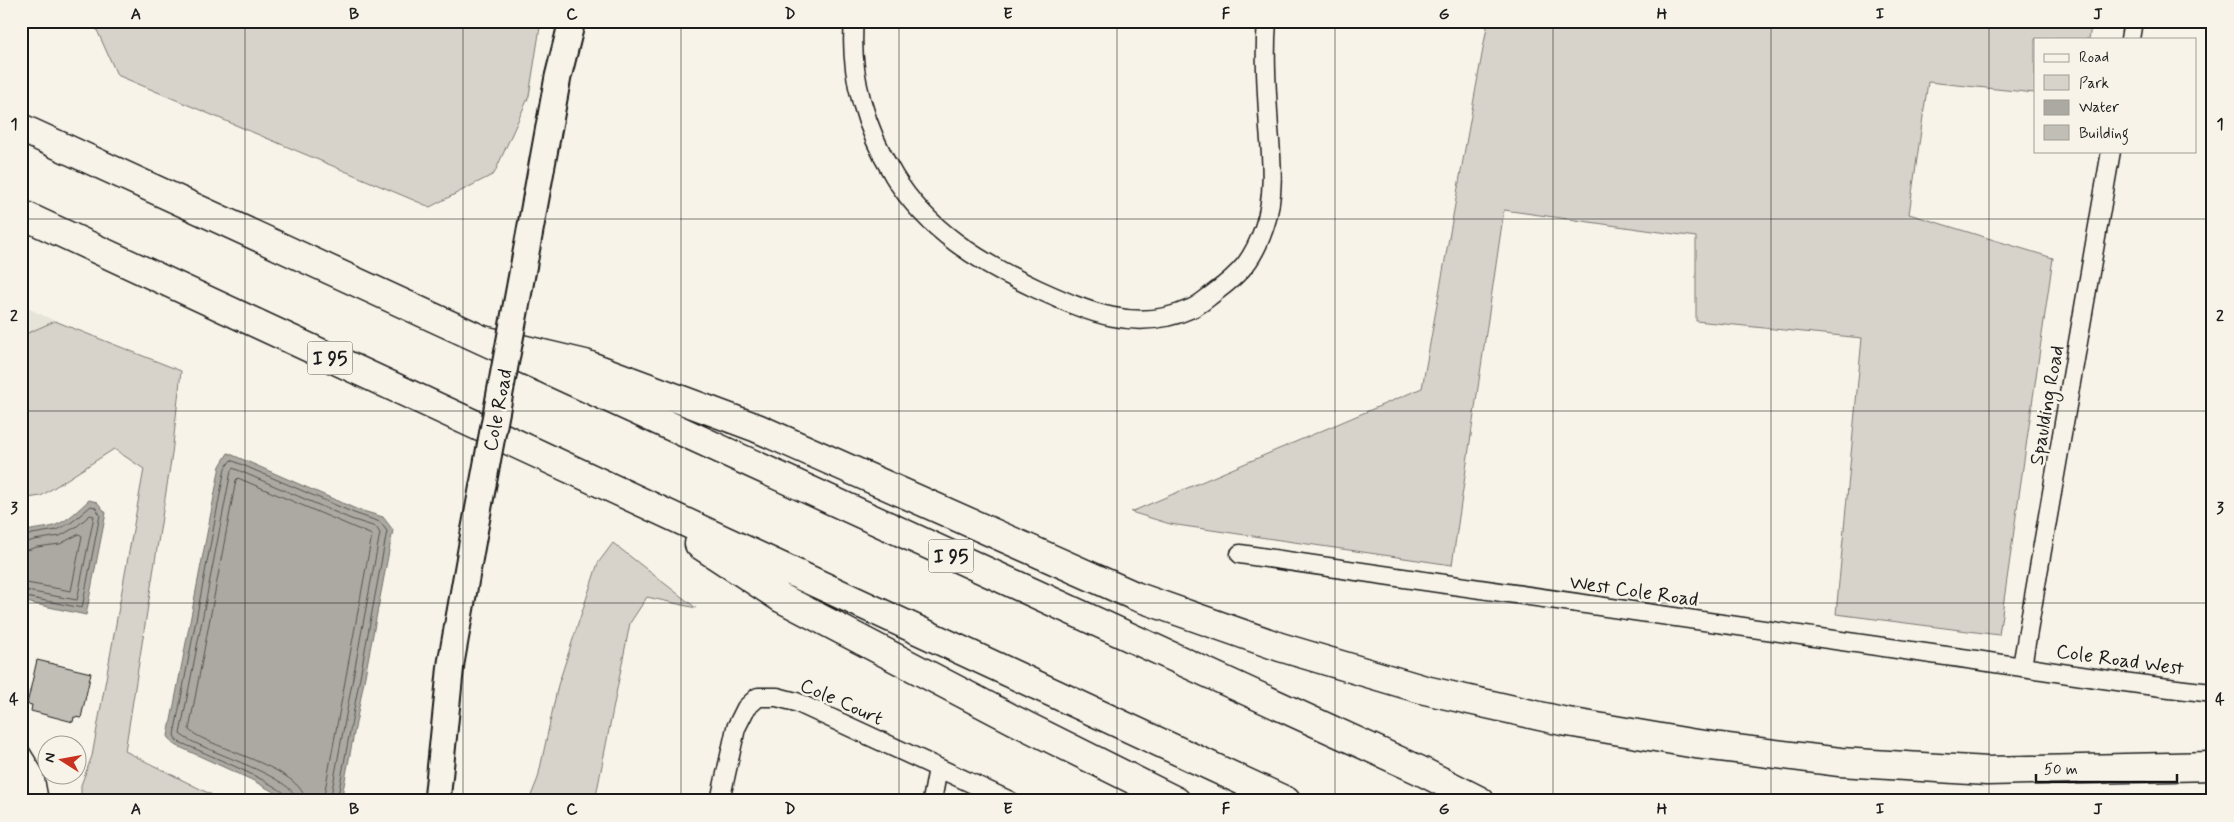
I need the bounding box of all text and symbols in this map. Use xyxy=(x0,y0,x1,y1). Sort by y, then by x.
text: A xyxy=(131,4,141,25)
text: B xyxy=(349,4,359,25)
text: C xyxy=(566,4,578,25)
text: D xyxy=(784,4,796,25)
text: E xyxy=(1003,4,1013,25)
text: F xyxy=(1222,4,1231,25)
text: G xyxy=(1439,4,1450,25)
text: H xyxy=(1657,4,1668,25)
text: I xyxy=(1876,4,1885,25)
text: J xyxy=(2093,4,2103,25)
legend xyxy=(2034,38,2196,152)
text: Road xyxy=(2079,48,2109,68)
text: Park xyxy=(2079,74,2109,94)
text: Water xyxy=(2079,98,2119,118)
text: 1 xyxy=(10,114,18,135)
text: 1 xyxy=(2216,114,2224,135)
text: Building xyxy=(2079,124,2129,145)
text: 2 xyxy=(10,306,18,327)
text: 2 xyxy=(2216,306,2224,327)
road number: I 95 xyxy=(308,342,352,374)
street label: Spaulding Road xyxy=(2024,343,2072,467)
street label: Cole Road xyxy=(477,367,520,454)
text: 3 xyxy=(10,498,18,519)
text: 3 xyxy=(2216,498,2224,519)
road number: I 95 xyxy=(928,540,974,572)
street label: West Cole Road xyxy=(1568,569,1700,614)
street label: Cole Road West xyxy=(2054,638,2185,683)
street label: Cole Court xyxy=(795,672,887,733)
text: 4 xyxy=(9,689,19,710)
text: 4 xyxy=(2215,689,2225,710)
north arrow xyxy=(38,734,88,784)
text: N xyxy=(40,751,60,764)
scale bar xyxy=(2036,752,2178,784)
text: 50 m xyxy=(2044,760,2078,780)
text: A xyxy=(131,799,141,820)
text: B xyxy=(349,799,359,820)
text: C xyxy=(566,799,578,820)
text: D xyxy=(784,799,796,820)
text: E xyxy=(1003,799,1013,820)
text: F xyxy=(1222,799,1231,820)
text: G xyxy=(1439,799,1450,820)
text: H xyxy=(1657,799,1668,820)
text: I xyxy=(1876,799,1885,820)
text: J xyxy=(2093,799,2103,820)

